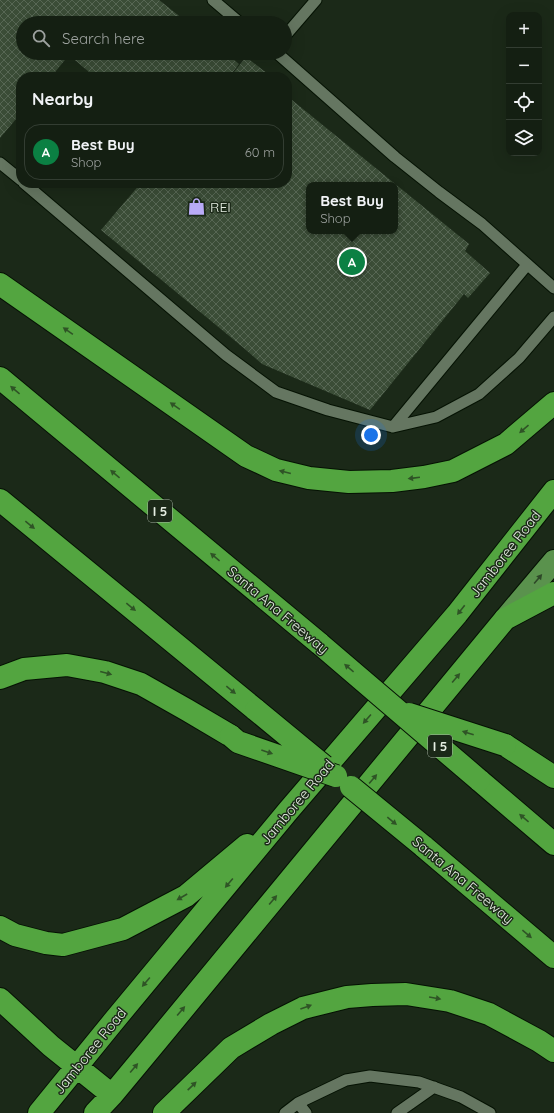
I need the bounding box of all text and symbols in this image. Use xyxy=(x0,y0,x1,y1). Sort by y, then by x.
map controls xyxy=(506,12,542,156)
button: + xyxy=(506,12,542,48)
search box xyxy=(16,16,292,60)
icon: search xyxy=(30,27,52,49)
text: Search here xyxy=(62,29,145,48)
button: − xyxy=(506,48,542,84)
button: locate xyxy=(506,84,542,120)
text: Nearby xyxy=(32,88,93,109)
button: layers xyxy=(506,120,542,156)
text: Best Buy xyxy=(71,135,135,154)
text: A xyxy=(42,144,50,160)
text: 60 m xyxy=(245,144,275,160)
text: Shop xyxy=(71,154,101,170)
popup xyxy=(306,182,398,234)
text: Best Buy xyxy=(320,191,384,210)
shop icon: REI xyxy=(187,197,207,217)
place label: REI xyxy=(210,198,231,216)
text: Shop xyxy=(320,210,351,226)
pin: A xyxy=(339,247,365,277)
one-way arrow xyxy=(63,327,74,335)
one-way arrow xyxy=(10,386,20,395)
one-way arrow xyxy=(169,402,180,410)
one-way arrow xyxy=(519,424,530,433)
your location xyxy=(361,425,381,445)
one-way arrow xyxy=(109,469,120,478)
one-way arrow xyxy=(279,469,291,475)
one-way arrow xyxy=(408,475,420,481)
road number: I 5 xyxy=(148,500,172,522)
street label: Jamboree Road xyxy=(465,507,545,601)
one-way arrow xyxy=(25,520,36,529)
one-way arrow xyxy=(209,552,220,561)
street label: Santa Ana Freeway xyxy=(224,562,332,658)
one-way arrow xyxy=(534,574,543,584)
one-way arrow xyxy=(125,603,136,612)
one-way arrow xyxy=(457,604,465,615)
one-way arrow xyxy=(343,664,354,673)
one-way arrow xyxy=(99,670,112,676)
one-way arrow xyxy=(452,673,461,684)
one-way arrow xyxy=(226,685,237,694)
one-way arrow xyxy=(363,714,372,725)
one-way arrow xyxy=(462,730,474,736)
road number: I 5 xyxy=(428,735,452,757)
one-way arrow xyxy=(261,749,273,755)
street label: Jamboree Road xyxy=(256,756,338,848)
one-way arrow xyxy=(369,773,378,784)
one-way arrow xyxy=(519,814,530,823)
one-way arrow xyxy=(386,817,397,825)
street label: Santa Ana Freeway xyxy=(409,832,517,928)
one-way arrow xyxy=(224,877,233,888)
one-way arrow xyxy=(176,894,188,901)
one-way arrow xyxy=(268,895,277,906)
one-way arrow xyxy=(522,930,532,939)
one-way arrow xyxy=(141,977,150,988)
one-way arrow xyxy=(428,995,441,1001)
street label: Jamboree Road xyxy=(50,1004,130,1098)
one-way arrow xyxy=(301,1004,313,1010)
one-way arrow xyxy=(177,1006,186,1017)
one-way arrow xyxy=(130,1063,139,1074)
one-way arrow xyxy=(187,1081,197,1091)

